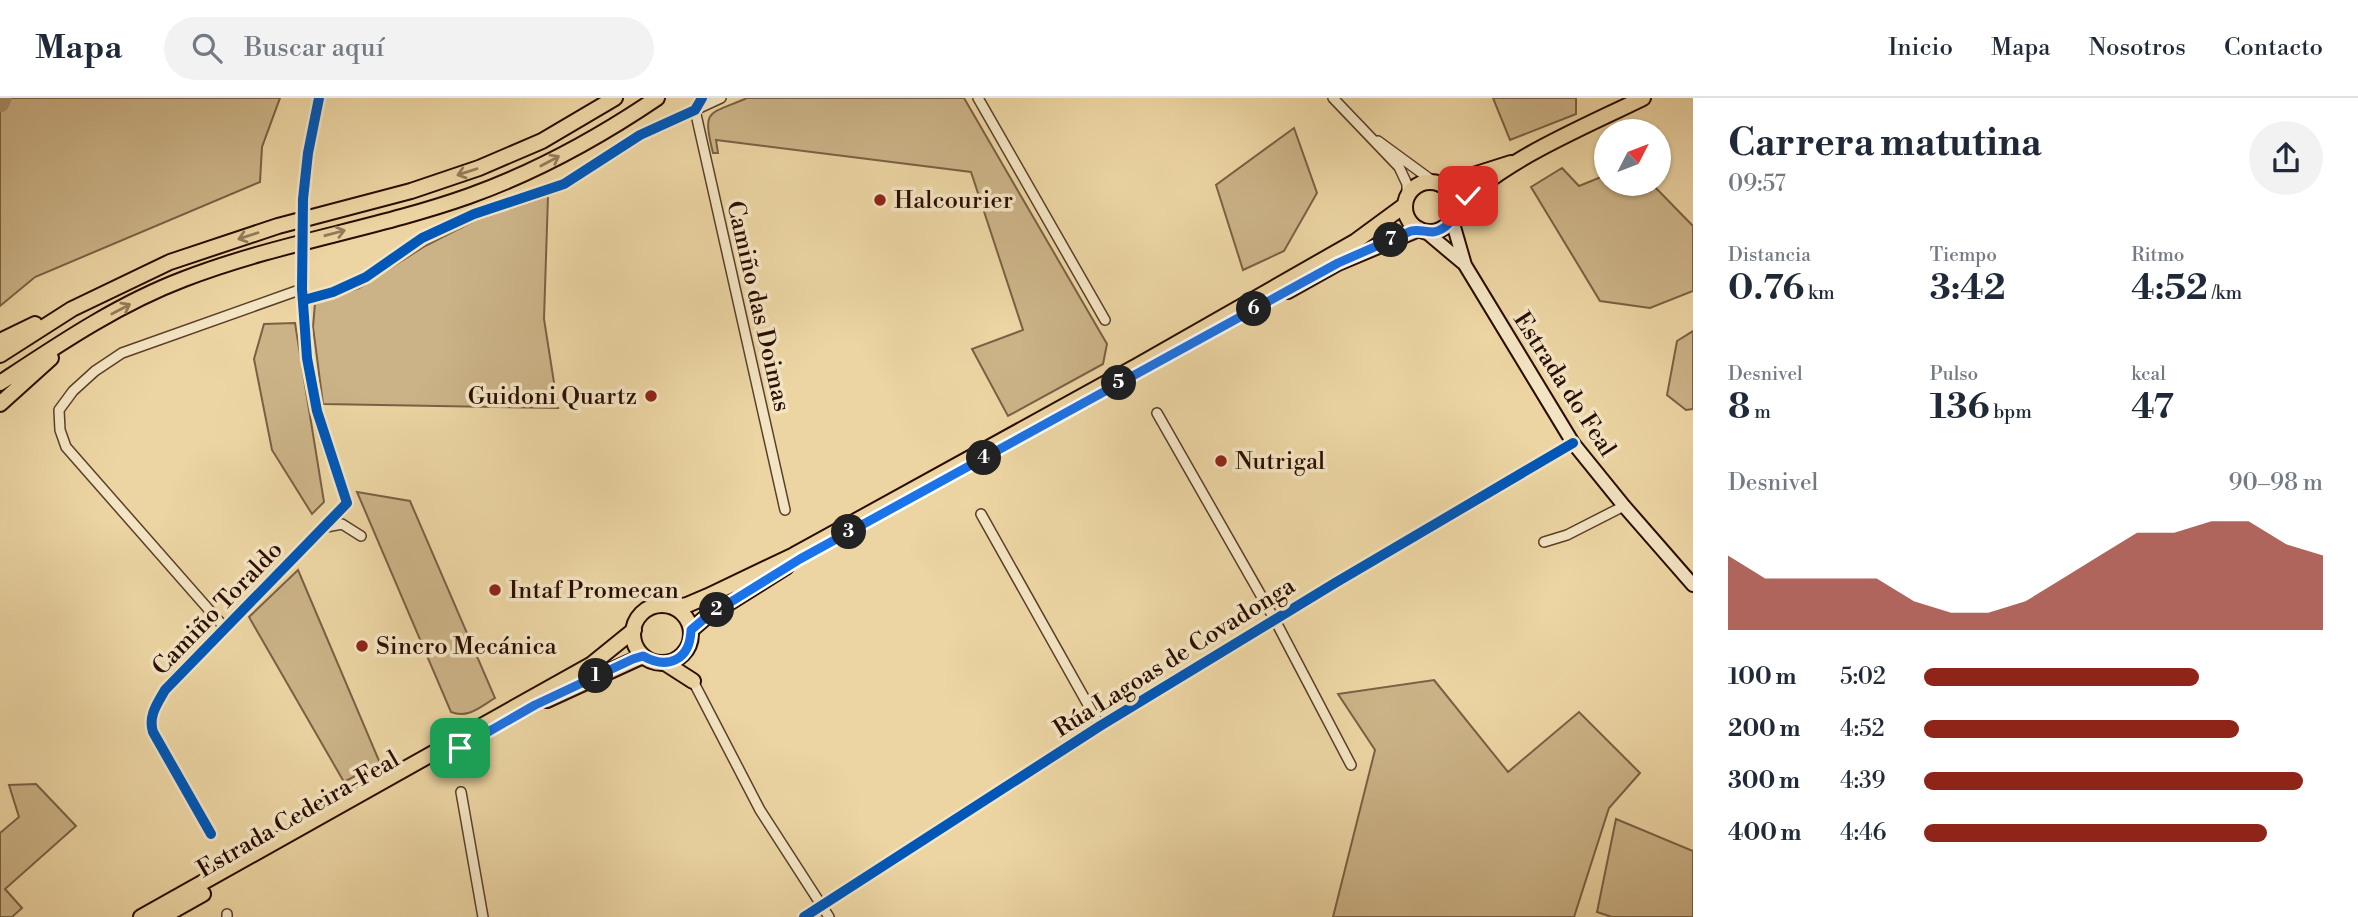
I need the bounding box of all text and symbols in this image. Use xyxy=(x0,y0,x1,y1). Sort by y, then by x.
search box xyxy=(164,17,654,80)
text: Mapa xyxy=(35,28,122,69)
icon: search xyxy=(188,29,226,67)
text: Buscar aquí xyxy=(244,32,384,64)
text: Inicio xyxy=(1888,33,1953,63)
text: Mapa xyxy=(1991,33,2050,63)
text: Nosotros xyxy=(2088,33,2186,63)
text: Contacto xyxy=(2224,33,2323,63)
north arrow xyxy=(1594,119,1671,196)
map controls xyxy=(1594,119,1671,196)
text: Carrera matutina xyxy=(1728,120,2042,167)
button: share xyxy=(2249,121,2323,195)
one-way arrow xyxy=(539,154,560,168)
pin xyxy=(1438,166,1498,226)
one-way arrow xyxy=(456,167,478,179)
text: 09:57 xyxy=(1728,170,1786,198)
icon: check xyxy=(1449,177,1487,215)
place label: Halcourier xyxy=(894,186,1013,216)
marker: Halcourier xyxy=(872,192,888,208)
street label: Camiño das Doimas xyxy=(719,198,797,414)
pin: 7 xyxy=(1374,222,1408,258)
one-way arrow xyxy=(323,226,346,239)
text: 7 xyxy=(1385,227,1396,251)
one-way arrow xyxy=(238,231,260,243)
text: Distancia xyxy=(1728,243,1811,267)
text: Tiempo xyxy=(1930,243,1997,267)
text: Ritmo xyxy=(2131,243,2185,267)
text: 0.76 xyxy=(1728,267,1804,310)
text: 3:42 xyxy=(1930,267,2006,310)
text: 4:52 xyxy=(2131,267,2208,310)
text: km xyxy=(1804,281,1835,305)
text: /km xyxy=(2208,281,2242,305)
pin: 6 xyxy=(1236,292,1272,326)
text: 6 xyxy=(1248,296,1259,320)
one-way arrow xyxy=(110,302,131,315)
street label: Estrada do Feal xyxy=(1506,307,1622,463)
text: Desnivel xyxy=(1728,362,1803,386)
text: Pulso xyxy=(1930,362,1978,386)
text: kcal xyxy=(2131,362,2166,386)
pin: 5 xyxy=(1102,366,1136,400)
text: 5 xyxy=(1113,370,1124,394)
place label: Guidoni Quartz xyxy=(468,382,637,412)
text: 8 xyxy=(1728,386,1750,429)
text: 136 xyxy=(1930,386,1990,429)
text: 47 xyxy=(2131,386,2174,429)
marker: Guidoni Quartz xyxy=(643,388,659,404)
text: m xyxy=(1750,400,1771,424)
text: bpm xyxy=(1990,400,2032,424)
pin: 4 xyxy=(967,440,1002,476)
text: 4 xyxy=(977,445,990,469)
place label: Nutrigal xyxy=(1235,447,1325,477)
marker: Nutrigal xyxy=(1213,453,1229,469)
text: Desnivel xyxy=(1728,469,1818,497)
text: 90–98 m xyxy=(2229,469,2323,497)
pin: 3 xyxy=(832,514,866,550)
text: 3 xyxy=(843,519,854,543)
street label: Camiño Toraldo xyxy=(146,535,289,682)
street label: Rúa Lagoas de Covadonga xyxy=(1048,571,1302,745)
place label: Intaf Promecan xyxy=(509,576,679,606)
marker: Intaf Promecan xyxy=(487,582,503,598)
pin: 2 xyxy=(700,592,734,628)
text: 2 xyxy=(711,597,722,621)
place label: Sincro Mecánica xyxy=(376,632,558,662)
marker: Sincro Mecánica xyxy=(354,638,370,654)
pin: 1 xyxy=(578,658,614,694)
text: 1 xyxy=(591,663,600,687)
text: 100 m xyxy=(1728,663,1796,691)
text: 5:02 xyxy=(1840,663,1886,691)
text: 200 m xyxy=(1728,715,1800,743)
text: 4:52 xyxy=(1840,715,1885,743)
pin xyxy=(430,718,490,778)
icon: arrive xyxy=(441,729,479,767)
street label: Estrada Cedeira-Feal xyxy=(192,745,405,885)
text: 300 m xyxy=(1728,767,1800,795)
text: 4:39 xyxy=(1840,767,1886,795)
text: 400 m xyxy=(1728,819,1801,847)
text: 4:46 xyxy=(1840,819,1887,847)

